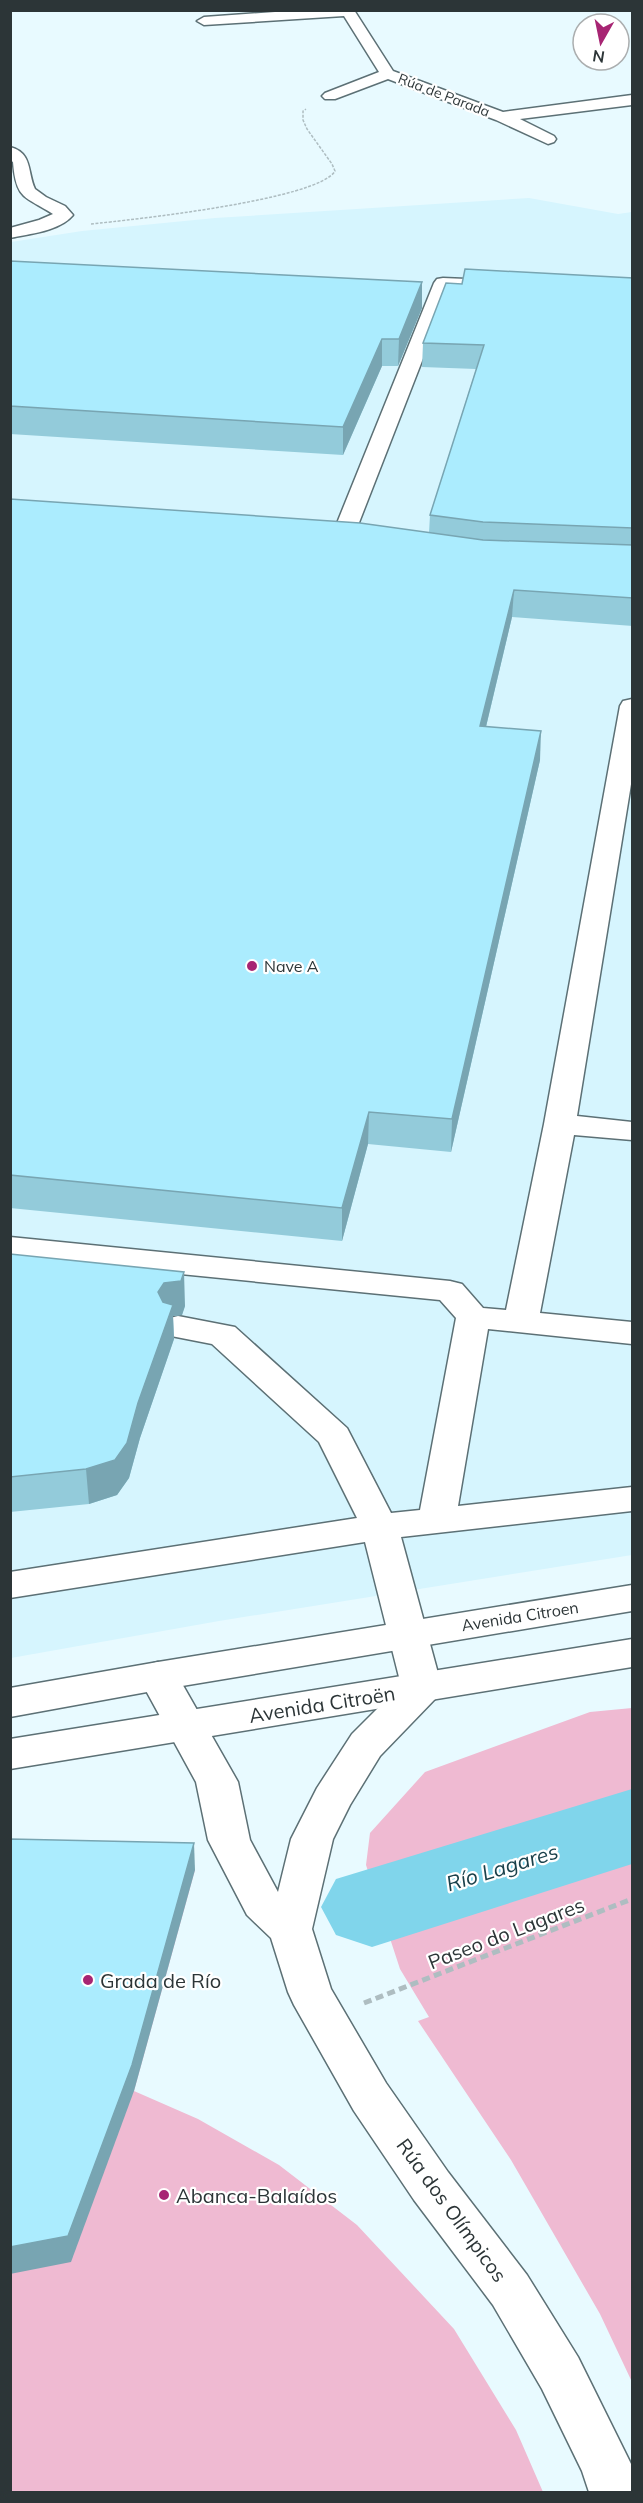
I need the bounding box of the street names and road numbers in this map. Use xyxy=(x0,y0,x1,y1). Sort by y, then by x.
street label: Rúa de Parada xyxy=(396,69,492,121)
street label: Avenida Citroen xyxy=(460,1597,580,1635)
street label: Avenida Citroën xyxy=(247,1680,397,1728)
street label: Paseo do Lagares xyxy=(424,1892,588,1974)
street label: Rúa dos Olímpicos xyxy=(391,2133,513,2287)

